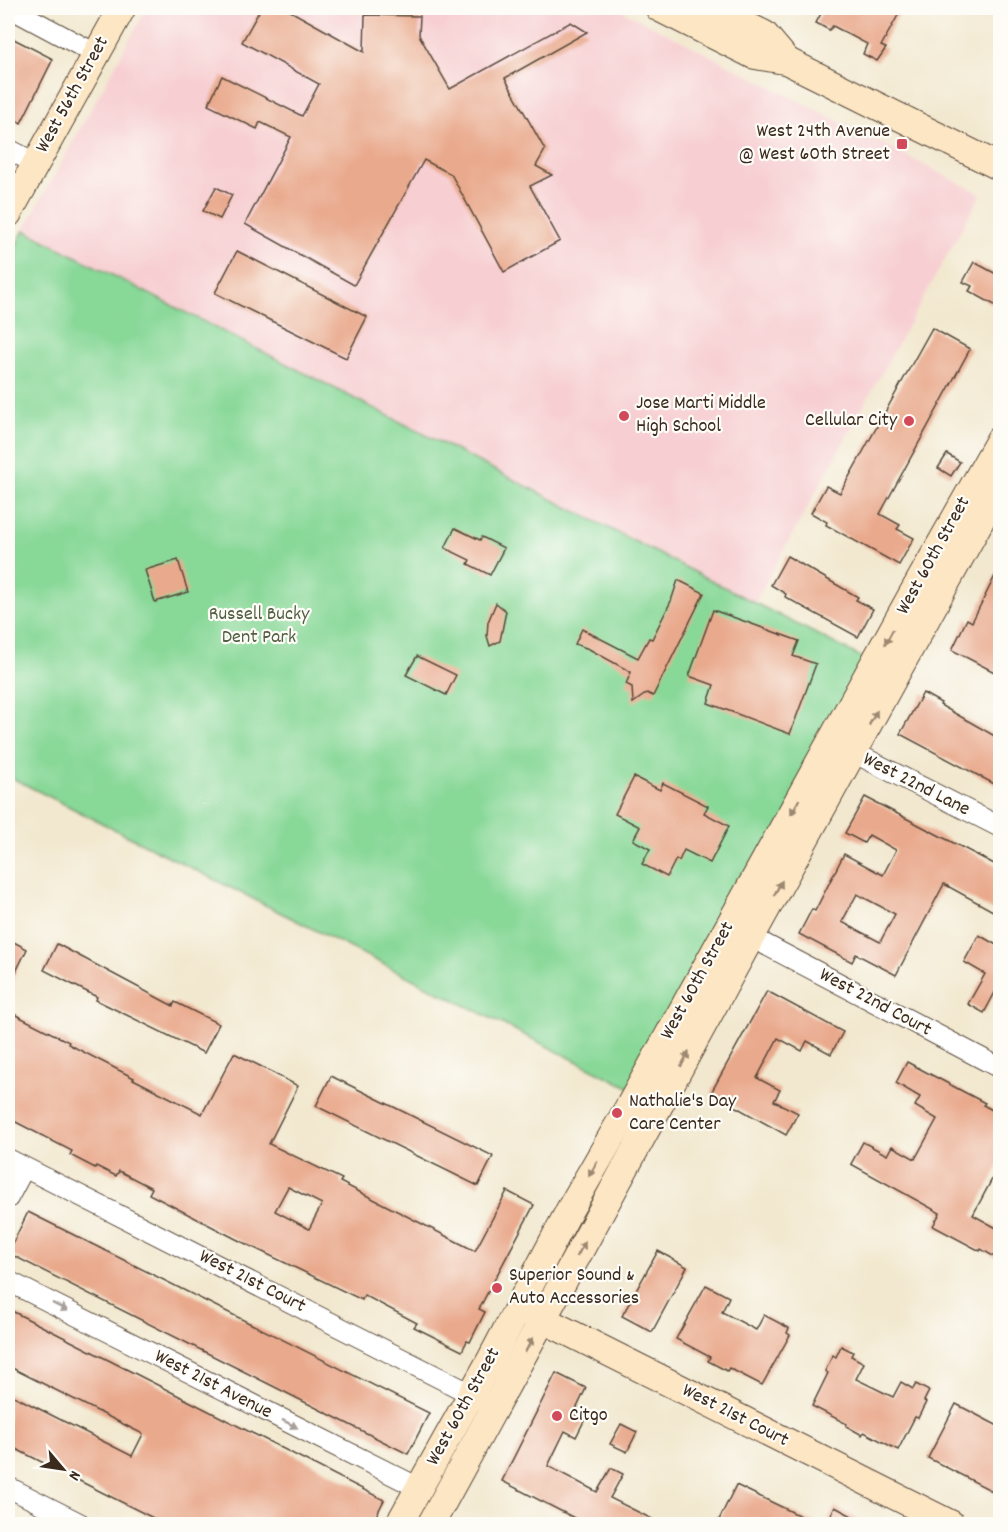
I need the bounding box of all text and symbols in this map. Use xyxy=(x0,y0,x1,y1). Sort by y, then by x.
street label: West 56th Street xyxy=(29,32,117,158)
place label: West 24th Avenue @ West 60th Street xyxy=(738,118,890,169)
marker: West 24th Avenue @ West 60th Street xyxy=(895,137,909,151)
place label: Jose Marti Middle High School xyxy=(636,390,766,441)
place label: Cellular City xyxy=(805,407,898,435)
marker: Jose Marti Middle High School xyxy=(617,409,631,423)
marker: Cellular City xyxy=(902,414,916,428)
street label: West 60th Street xyxy=(890,492,978,620)
park label: Russell Bucky Dent Park xyxy=(209,601,310,652)
one-way arrow xyxy=(884,628,894,645)
one-way arrow xyxy=(868,709,878,726)
street label: West 22nd Lane xyxy=(858,746,975,824)
one-way arrow xyxy=(790,799,800,816)
one-way arrow xyxy=(773,879,783,896)
street label: West 60th Street xyxy=(654,917,742,1045)
street label: West 22nd Court xyxy=(814,962,936,1044)
one-way arrow xyxy=(680,1051,690,1068)
place label: Nathalie's Day Care Center xyxy=(629,1088,737,1139)
marker: Nathalie's Day Care Center xyxy=(610,1106,624,1120)
one-way arrow xyxy=(588,1161,598,1178)
one-way arrow xyxy=(576,1240,586,1257)
street label: West 21st Court xyxy=(194,1243,310,1321)
place label: Superior Sound & Auto Accessories xyxy=(509,1262,639,1313)
marker: Superior Sound & Auto Accessories xyxy=(490,1281,504,1295)
one-way arrow xyxy=(51,1303,68,1312)
one-way arrow xyxy=(524,1337,534,1354)
street label: West 21st Avenue xyxy=(149,1343,277,1427)
street label: West 60th Street xyxy=(420,1343,508,1471)
street label: West 21st Court xyxy=(677,1377,793,1455)
place label: Citgo xyxy=(569,1402,608,1430)
marker: Citgo xyxy=(550,1409,564,1423)
one-way arrow xyxy=(282,1419,299,1428)
north arrow xyxy=(33,1439,93,1499)
text: N xyxy=(62,1466,86,1484)

